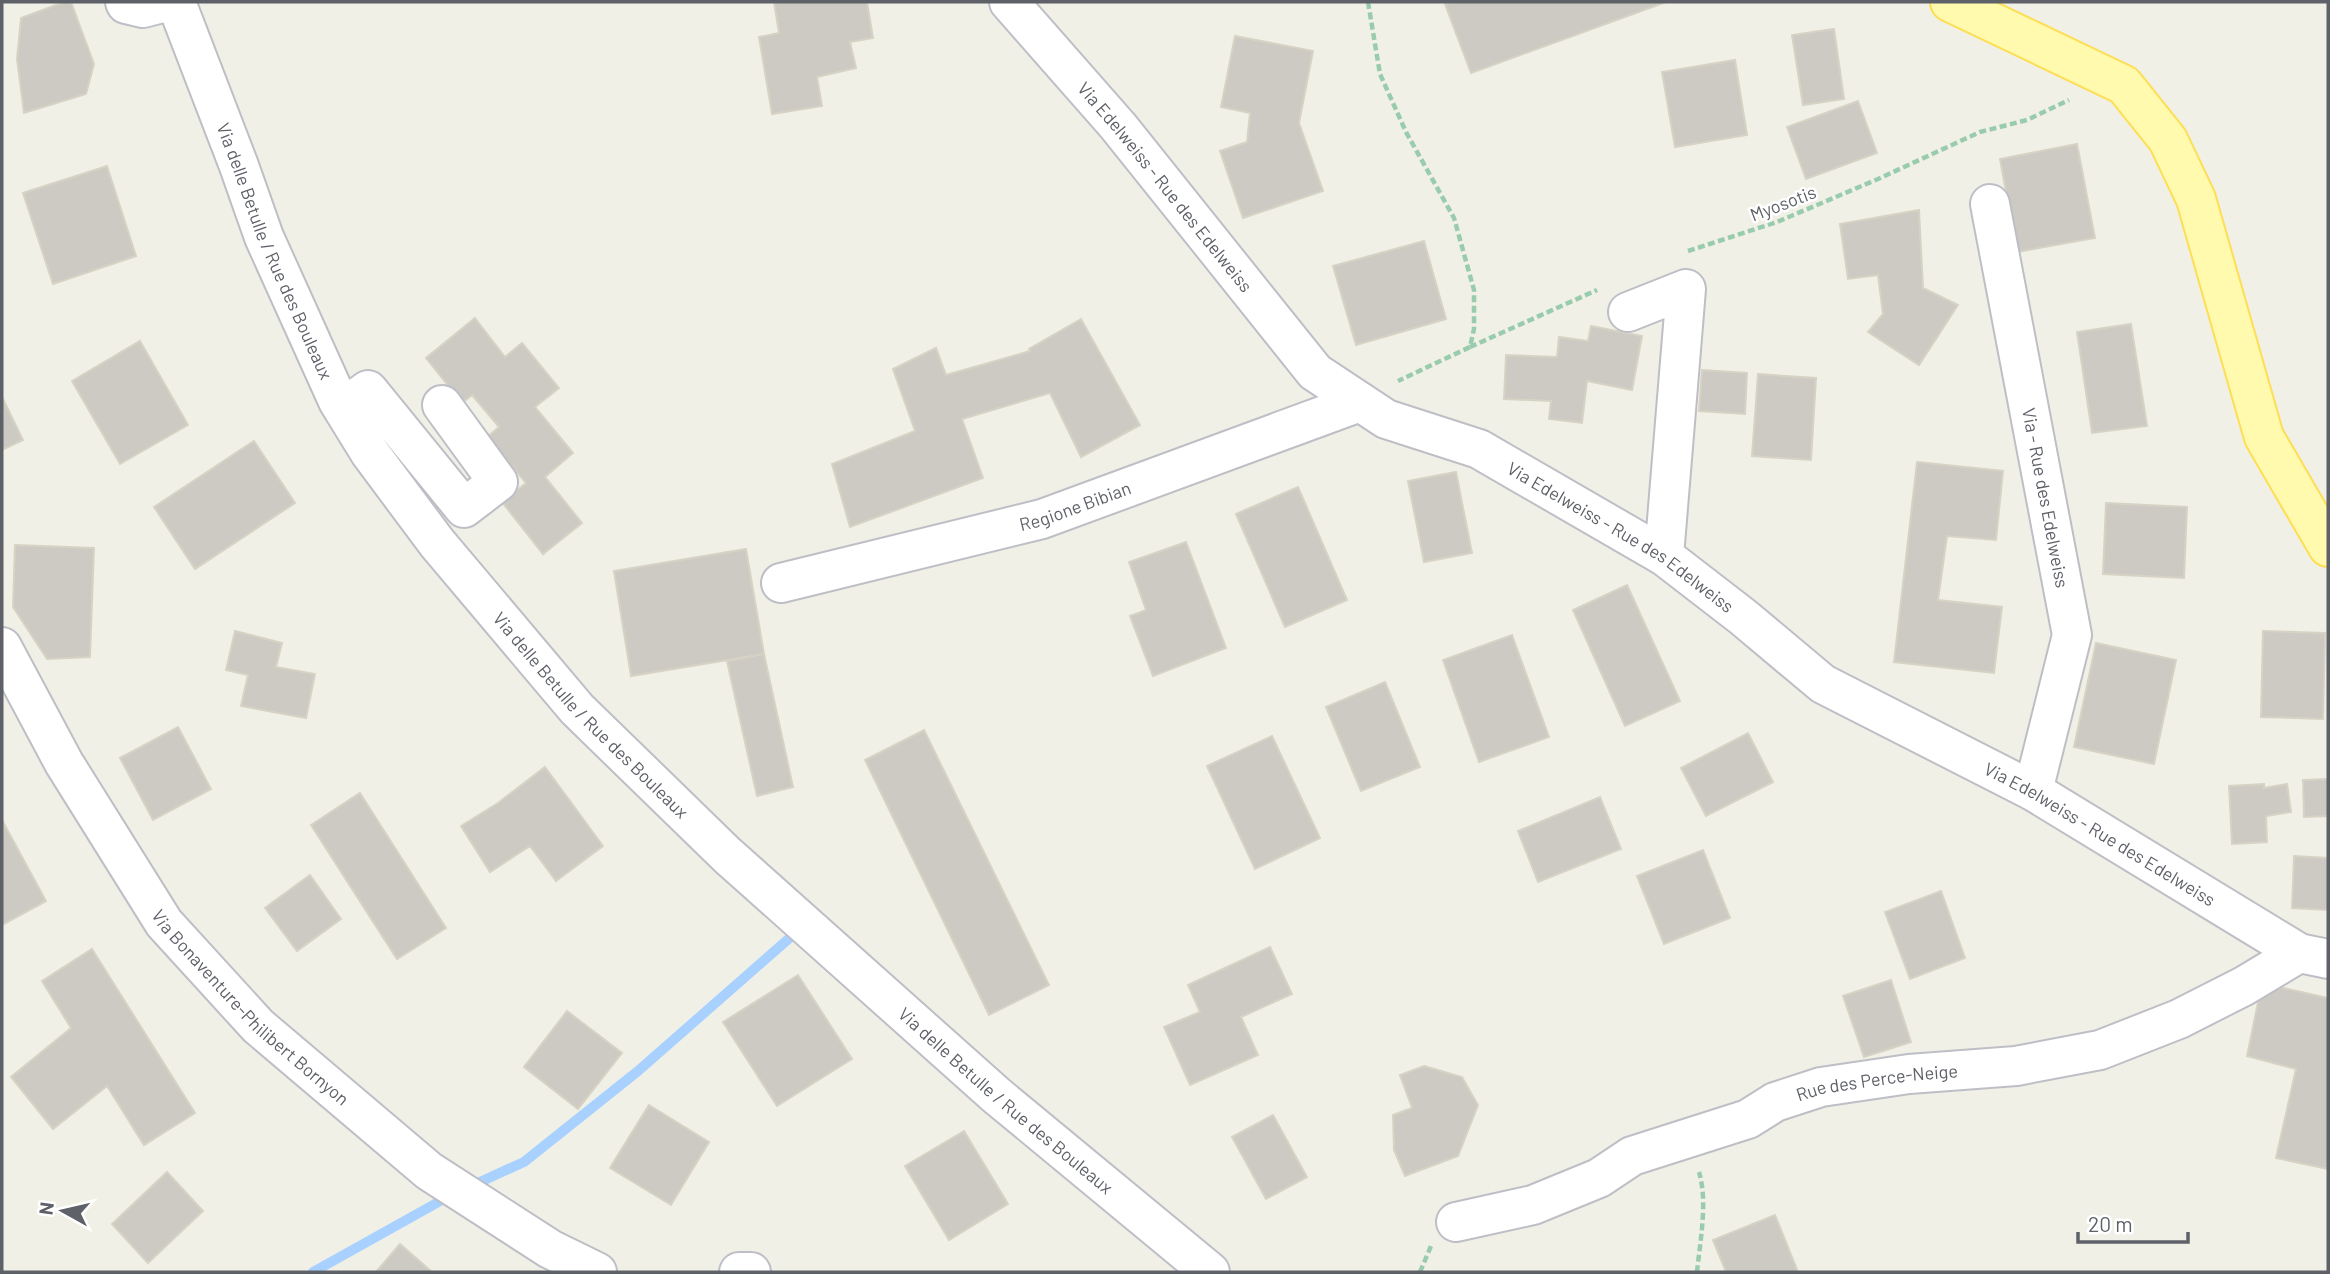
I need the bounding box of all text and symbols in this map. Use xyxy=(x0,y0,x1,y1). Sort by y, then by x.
street label: Via Edelweiss - Rue des Edelweiss xyxy=(1073,77,1257,296)
street label: Via delle Betulle / Rue des Bouleaux xyxy=(212,120,338,383)
street label: Myosotis xyxy=(1747,180,1819,226)
street label: Via - Rue des Edelweiss xyxy=(2018,406,2074,589)
street label: Via Edelweiss - Rue des Edelweiss xyxy=(1503,457,1738,617)
street label: Regione Bibian xyxy=(1017,476,1134,535)
street label: Via delle Betulle / Rue des Bouleaux xyxy=(489,607,694,823)
street label: Via Edelweiss - Rue des Edelweiss xyxy=(1981,757,2219,910)
street label: Via Bonaventure-Philibert Bornyon xyxy=(147,905,354,1110)
street label: Via delle Betulle / Rue des Bouleaux xyxy=(894,1002,1118,1198)
street label: Rue des Perce-Neige xyxy=(1793,1059,1959,1105)
north arrow xyxy=(28,1176,98,1246)
scale bar xyxy=(2078,1200,2188,1244)
text: N xyxy=(33,1201,58,1216)
text: 20 m xyxy=(2088,1211,2133,1236)

